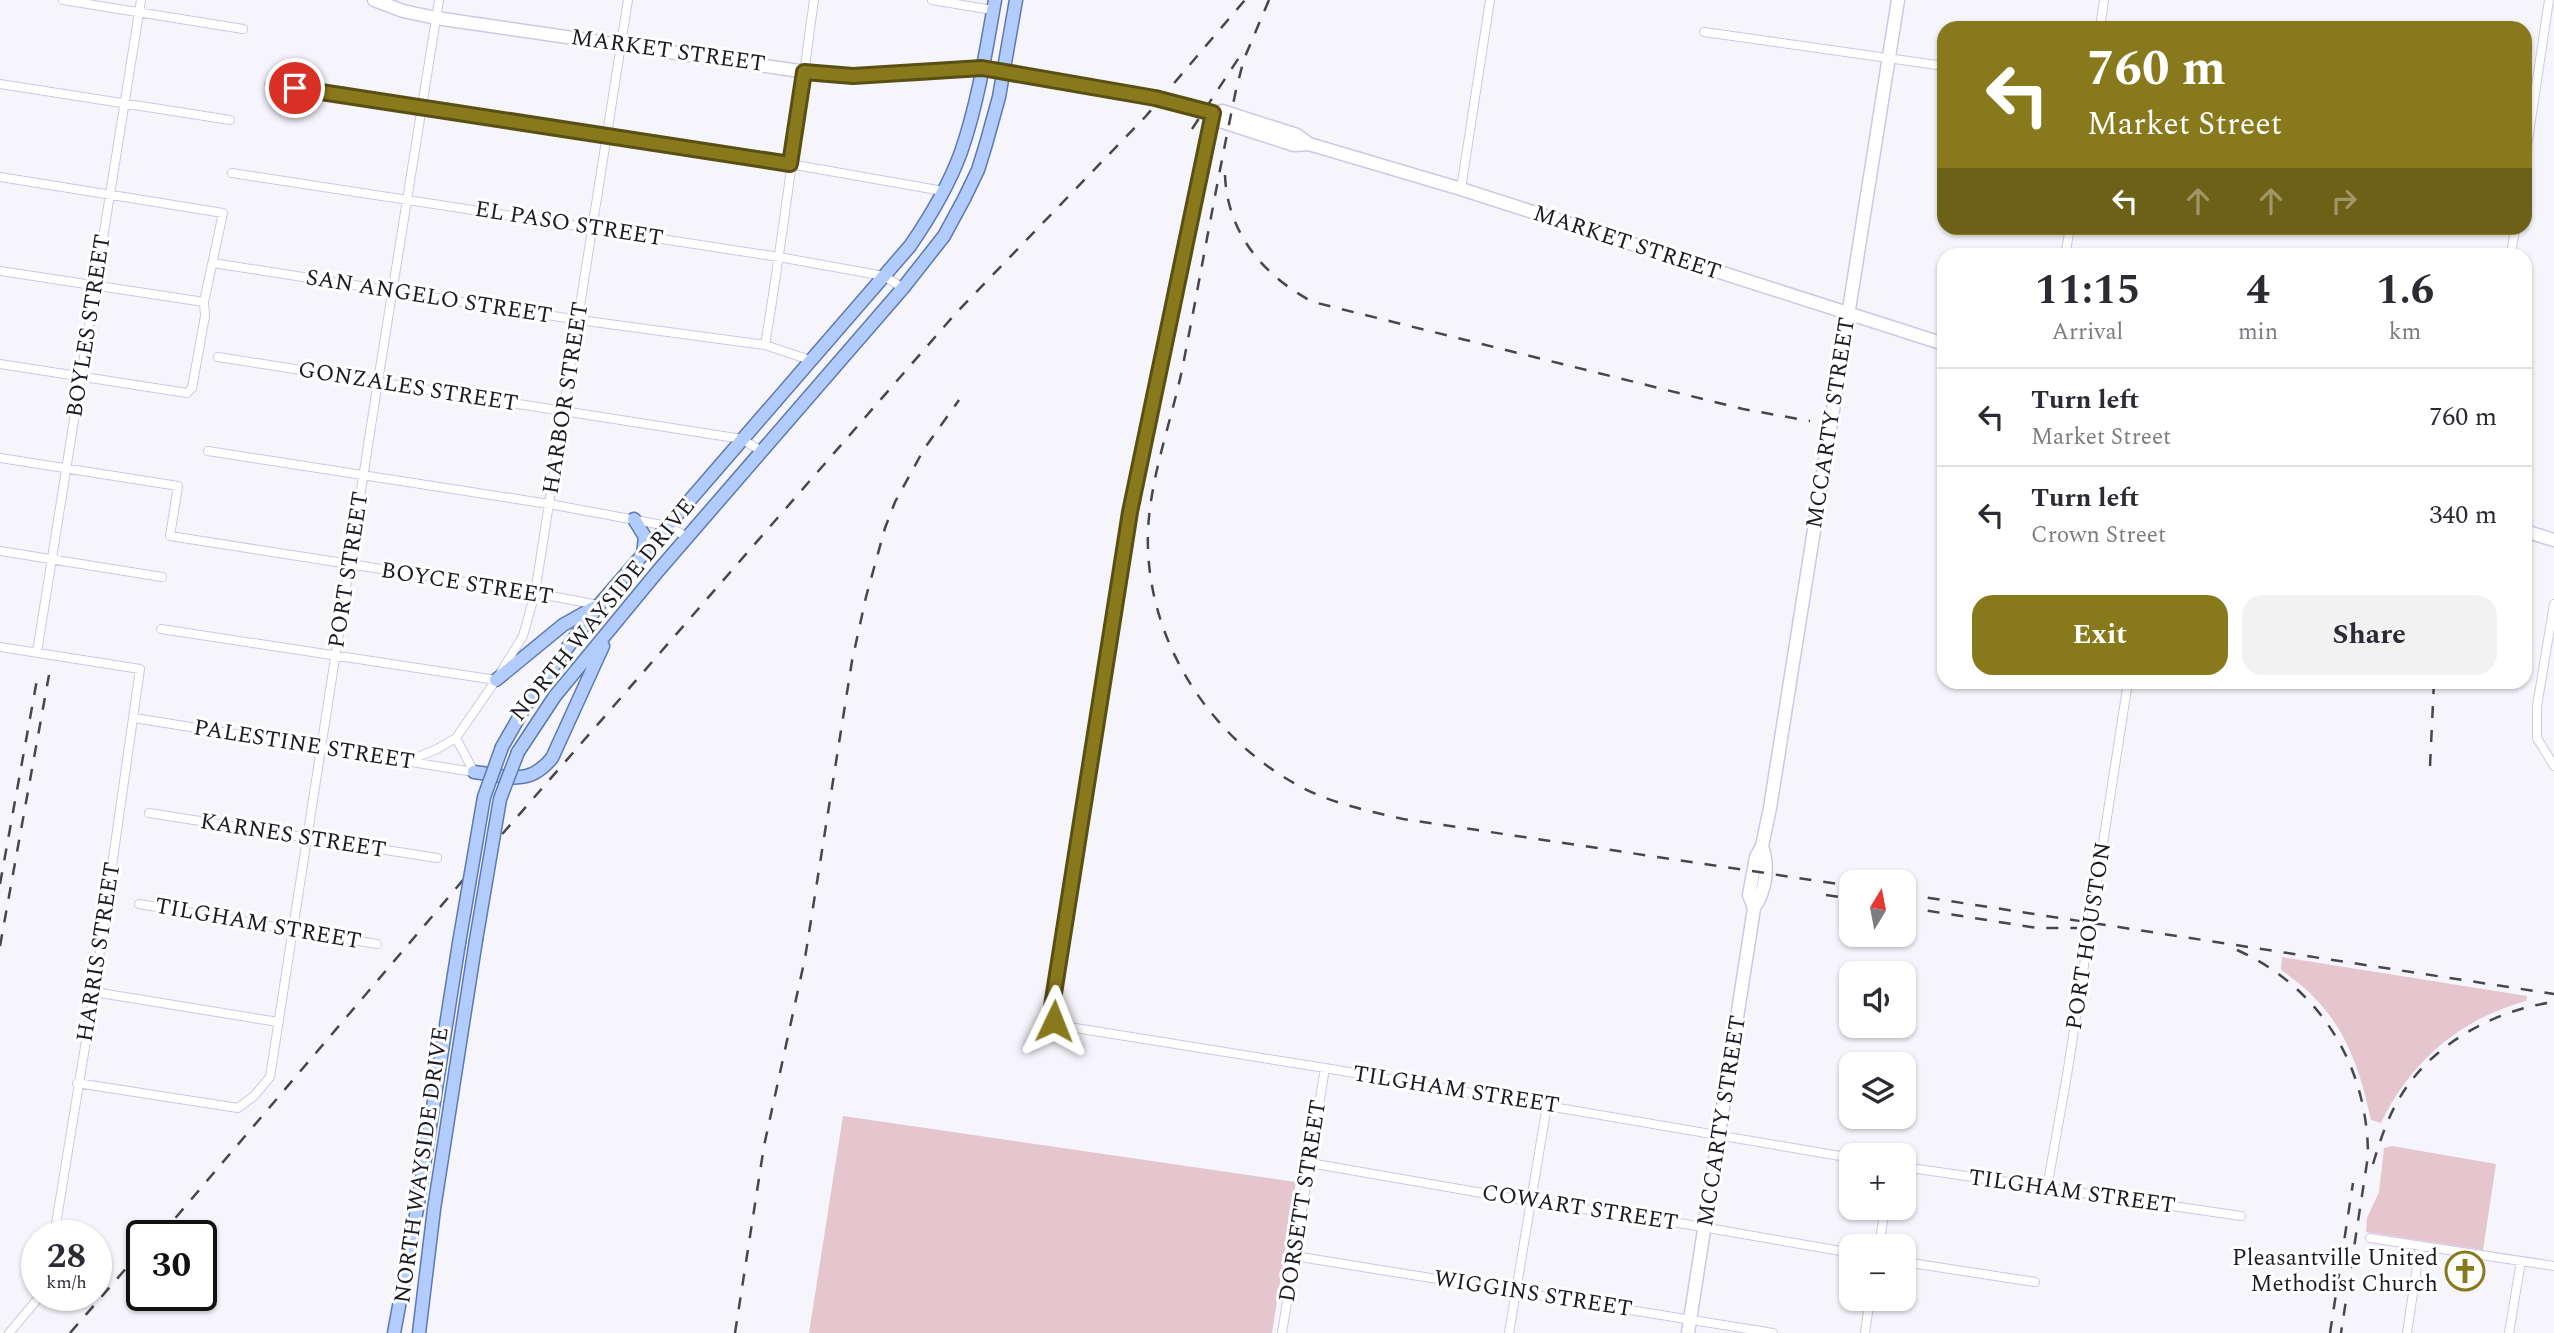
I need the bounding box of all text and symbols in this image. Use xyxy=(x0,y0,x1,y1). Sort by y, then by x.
street label: MARKET STREET xyxy=(569,20,767,82)
text: 760 m xyxy=(2087,32,2226,107)
icon: left xyxy=(1972,49,2063,140)
pin xyxy=(265,58,325,118)
icon: arrive xyxy=(276,69,314,107)
text: Market Street xyxy=(2087,100,2282,149)
icon: left xyxy=(2106,182,2144,220)
icon: ahead xyxy=(2179,182,2217,220)
icon: ahead xyxy=(2252,182,2290,220)
icon: right xyxy=(2325,182,2363,220)
street label: EL PASO STREET xyxy=(472,192,666,256)
street label: MARKET STREET xyxy=(1529,196,1725,290)
street label: BOYLES STREET xyxy=(57,232,121,420)
text: 11:15 xyxy=(2035,259,2140,322)
text: 4 xyxy=(2246,259,2270,322)
text: 1.6 xyxy=(2376,259,2434,322)
street label: SAN ANGELO STREET xyxy=(303,260,555,334)
street label: HARBOR STREET xyxy=(534,299,598,497)
street label: MCCARTY STREET xyxy=(1797,315,1865,531)
text: Arrival xyxy=(2052,315,2123,350)
text: min xyxy=(2238,315,2278,350)
text: km xyxy=(2389,315,2421,350)
street label: GONZALES STREET xyxy=(296,352,520,422)
text: Turn left xyxy=(2031,380,2139,420)
text: 760 m xyxy=(2429,397,2497,437)
icon: left xyxy=(1972,398,2010,436)
text: Market Street xyxy=(2031,420,2171,455)
text: Turn left xyxy=(2031,478,2139,518)
street label: PORT STREET xyxy=(319,489,379,651)
street label: NORTH WAYSIDE DRIVE xyxy=(502,491,704,729)
text: 340 m xyxy=(2429,495,2497,535)
icon: left xyxy=(1972,496,2010,534)
text: Crown Street xyxy=(2031,518,2166,553)
street label: BOYCE STREET xyxy=(378,553,556,615)
button: Exit xyxy=(1972,595,2228,675)
button: Share xyxy=(2242,595,2497,675)
street label: PALESTINE STREET xyxy=(191,710,417,780)
street label: KARNES STREET xyxy=(198,804,388,868)
street label: PORT HOUSTON xyxy=(2057,840,2121,1032)
street label: HARRIS STREET xyxy=(68,860,130,1044)
north arrow xyxy=(1839,870,1916,947)
map controls xyxy=(1839,870,1916,1311)
street label: TILGHAM STREET xyxy=(152,889,364,959)
button: sound xyxy=(1839,961,1916,1038)
position arrow xyxy=(1017,984,1091,1058)
street label: MCCARTY STREET xyxy=(1688,1013,1756,1229)
street label: NORTH WAYSIDE DRIVE xyxy=(385,1024,459,1306)
button: layers xyxy=(1839,1052,1916,1129)
street label: TILGHAM STREET xyxy=(1350,1056,1562,1124)
street label: DORSETT STREET xyxy=(1270,1097,1336,1305)
button: + xyxy=(1839,1143,1916,1220)
street label: TILGHAM STREET xyxy=(1966,1160,2178,1224)
street label: COWART STREET xyxy=(1479,1175,1681,1241)
speed limit sign: 30 xyxy=(126,1220,217,1311)
text: 28 xyxy=(47,1230,86,1283)
button: − xyxy=(1839,1234,1916,1311)
place label: Pleasantville United Methodist Church xyxy=(2232,1241,2438,1302)
church icon: Pleasantville United Methodist Church xyxy=(2444,1250,2486,1292)
street label: WIGGINS STREET xyxy=(1431,1261,1635,1327)
text: km/h xyxy=(46,1269,87,1296)

